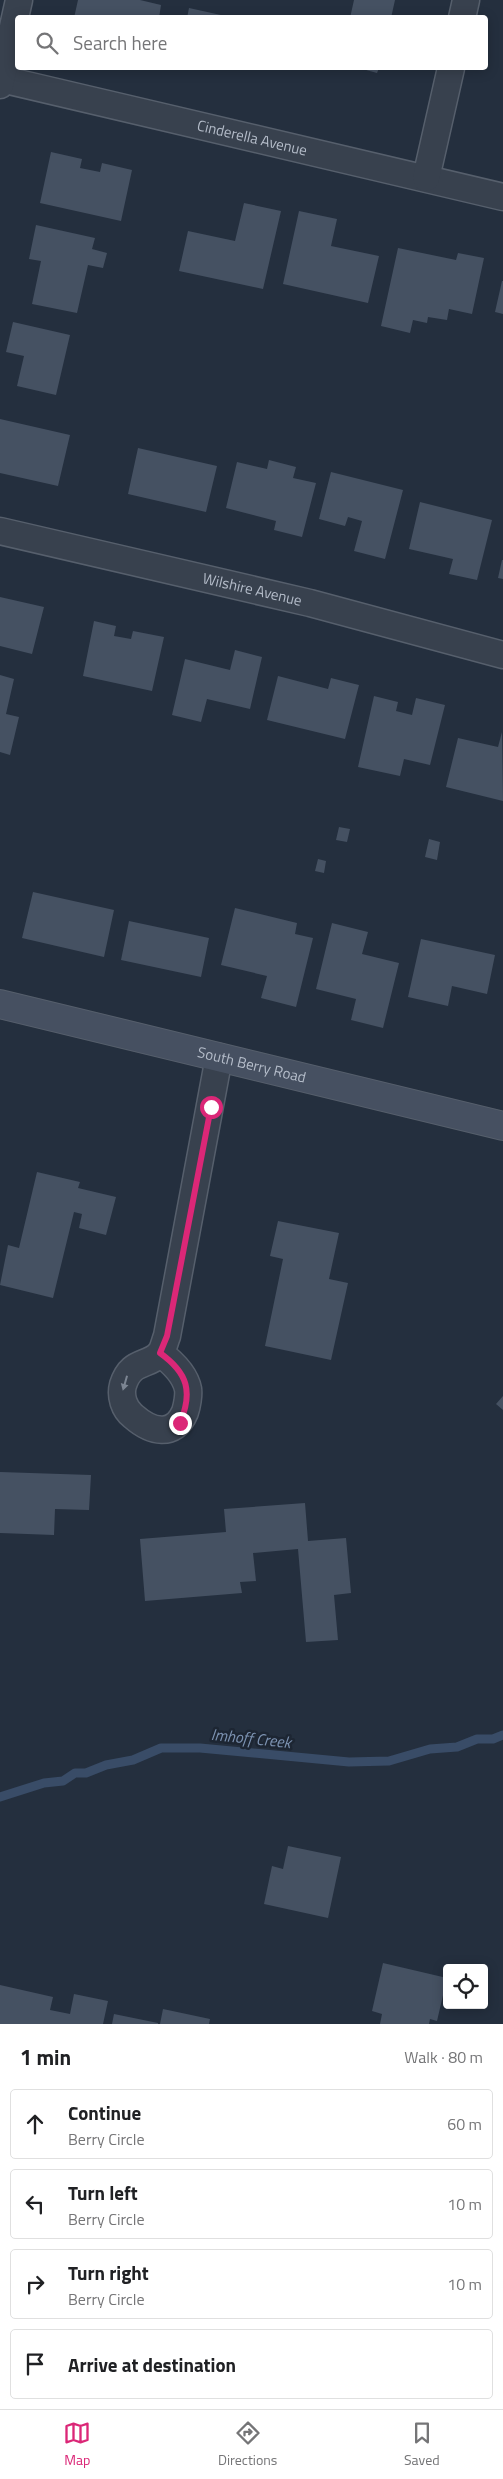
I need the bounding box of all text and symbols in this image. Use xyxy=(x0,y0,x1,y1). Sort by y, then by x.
search box xyxy=(15,15,488,70)
text: Search here xyxy=(73,28,167,57)
icon: search xyxy=(33,29,61,57)
street label: Cinderella Avenue xyxy=(195,113,310,162)
street label: Wilshire Avenue xyxy=(200,566,304,612)
street label: South Berry Road xyxy=(195,1040,308,1089)
route start xyxy=(200,1096,223,1119)
one-way arrow xyxy=(121,1376,129,1391)
route end xyxy=(169,1412,192,1435)
water label: Imhoff Creek xyxy=(210,1722,294,1754)
map controls xyxy=(443,1964,488,2009)
button: locate xyxy=(443,1964,488,2009)
text: 1 min xyxy=(20,2041,71,2073)
text: Walk · 80 m xyxy=(404,2045,483,2069)
text: Continue xyxy=(68,2098,141,2127)
icon: ahead xyxy=(21,2110,49,2138)
text: 60 m xyxy=(447,2112,482,2136)
text: Berry Circle xyxy=(68,2127,145,2151)
text: Turn left xyxy=(68,2178,138,2207)
icon: left xyxy=(21,2190,49,2218)
text: 10 m xyxy=(447,2192,482,2216)
text: Berry Circle xyxy=(68,2207,145,2231)
text: Turn right xyxy=(68,2258,149,2287)
icon: right xyxy=(21,2270,49,2298)
text: 10 m xyxy=(447,2272,482,2296)
text: Berry Circle xyxy=(68,2287,145,2311)
icon: arrive xyxy=(21,2350,49,2378)
text: Arrive at destination xyxy=(68,2350,236,2379)
tab: Map xyxy=(63,2419,91,2470)
tab: Directions xyxy=(218,2419,277,2470)
tab: Saved xyxy=(404,2419,440,2470)

